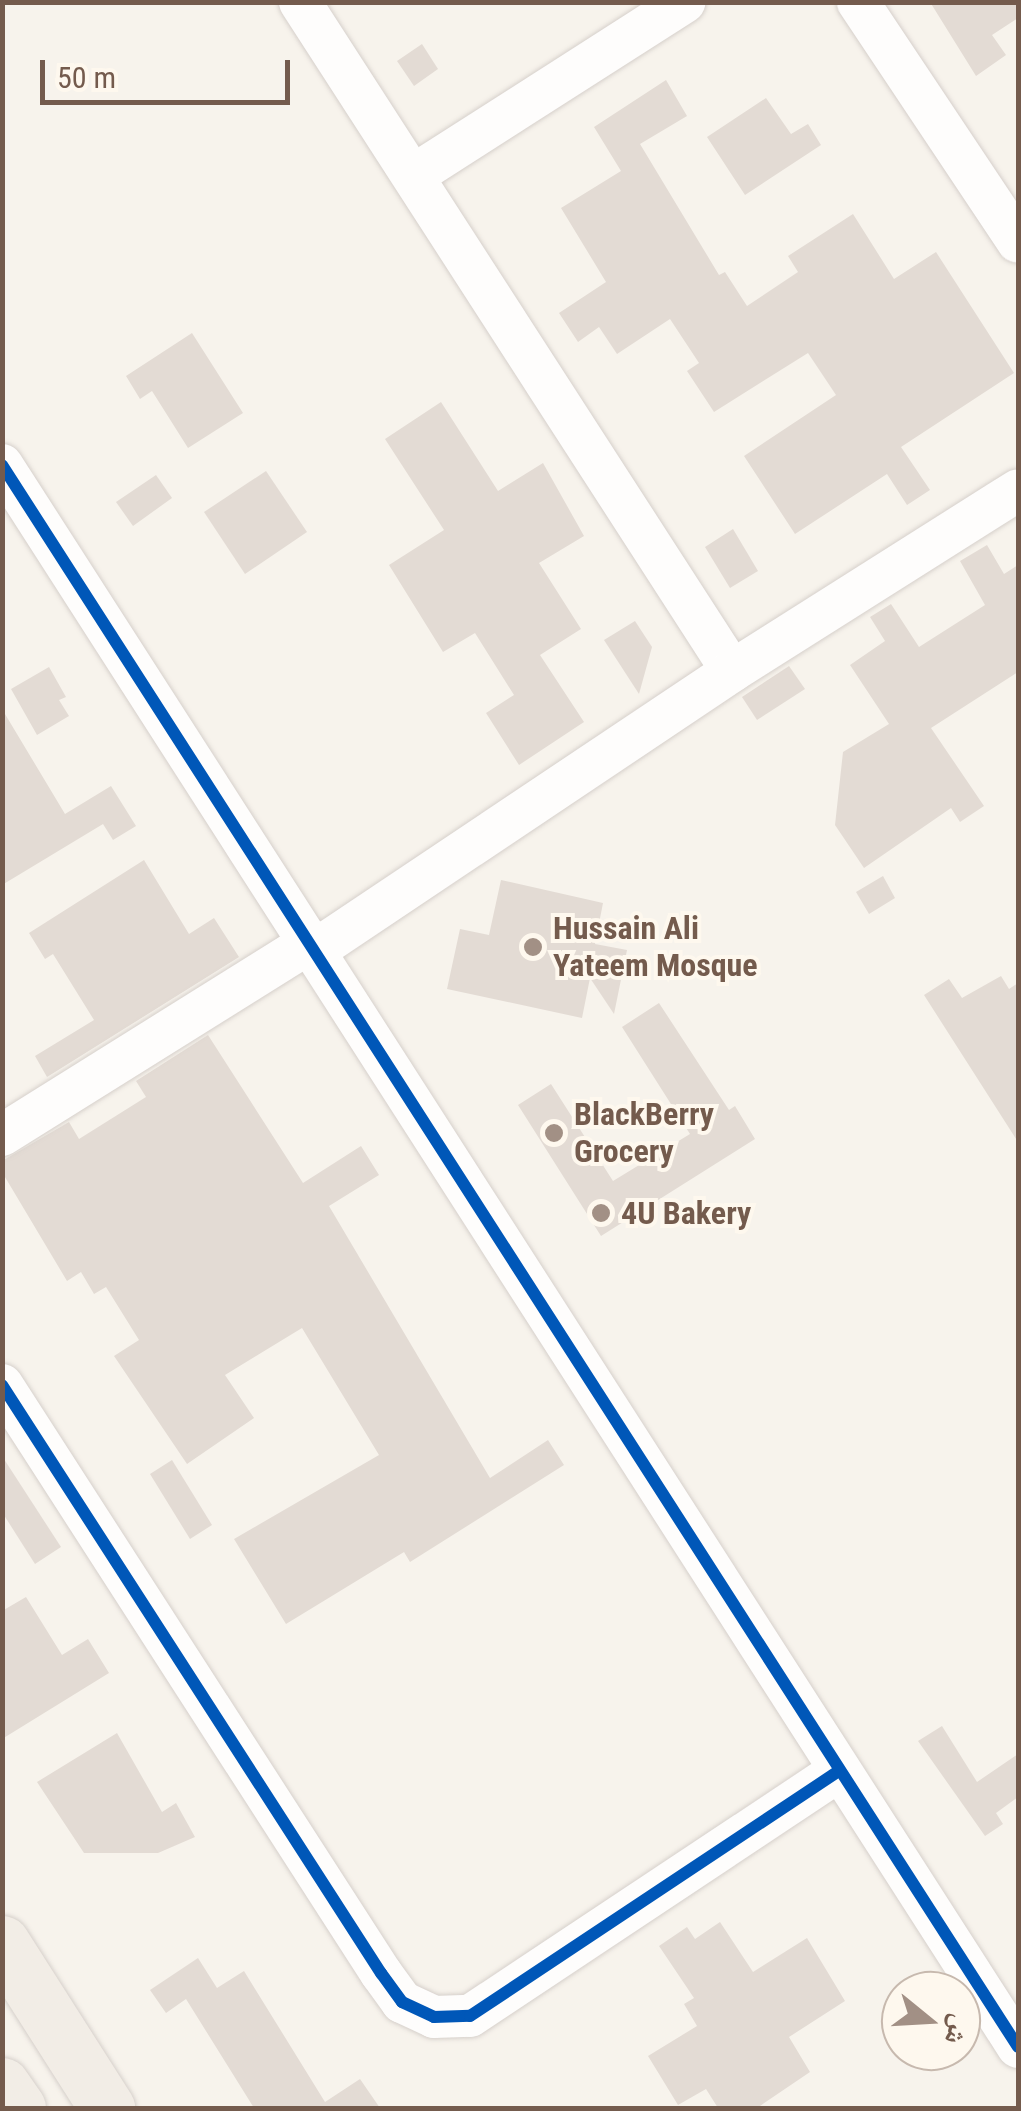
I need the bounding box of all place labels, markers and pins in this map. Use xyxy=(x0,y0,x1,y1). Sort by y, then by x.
place label: Hussain Ali Yateem Mosque xyxy=(553,910,758,985)
marker: Hussain Ali Yateem Mosque xyxy=(522,936,544,958)
place label: BlackBerry Grocery xyxy=(574,1096,714,1171)
marker: BlackBerry Grocery xyxy=(543,1122,565,1144)
place label: 4U Bakery xyxy=(621,1194,751,1232)
marker: 4U Bakery xyxy=(590,1202,612,1224)

